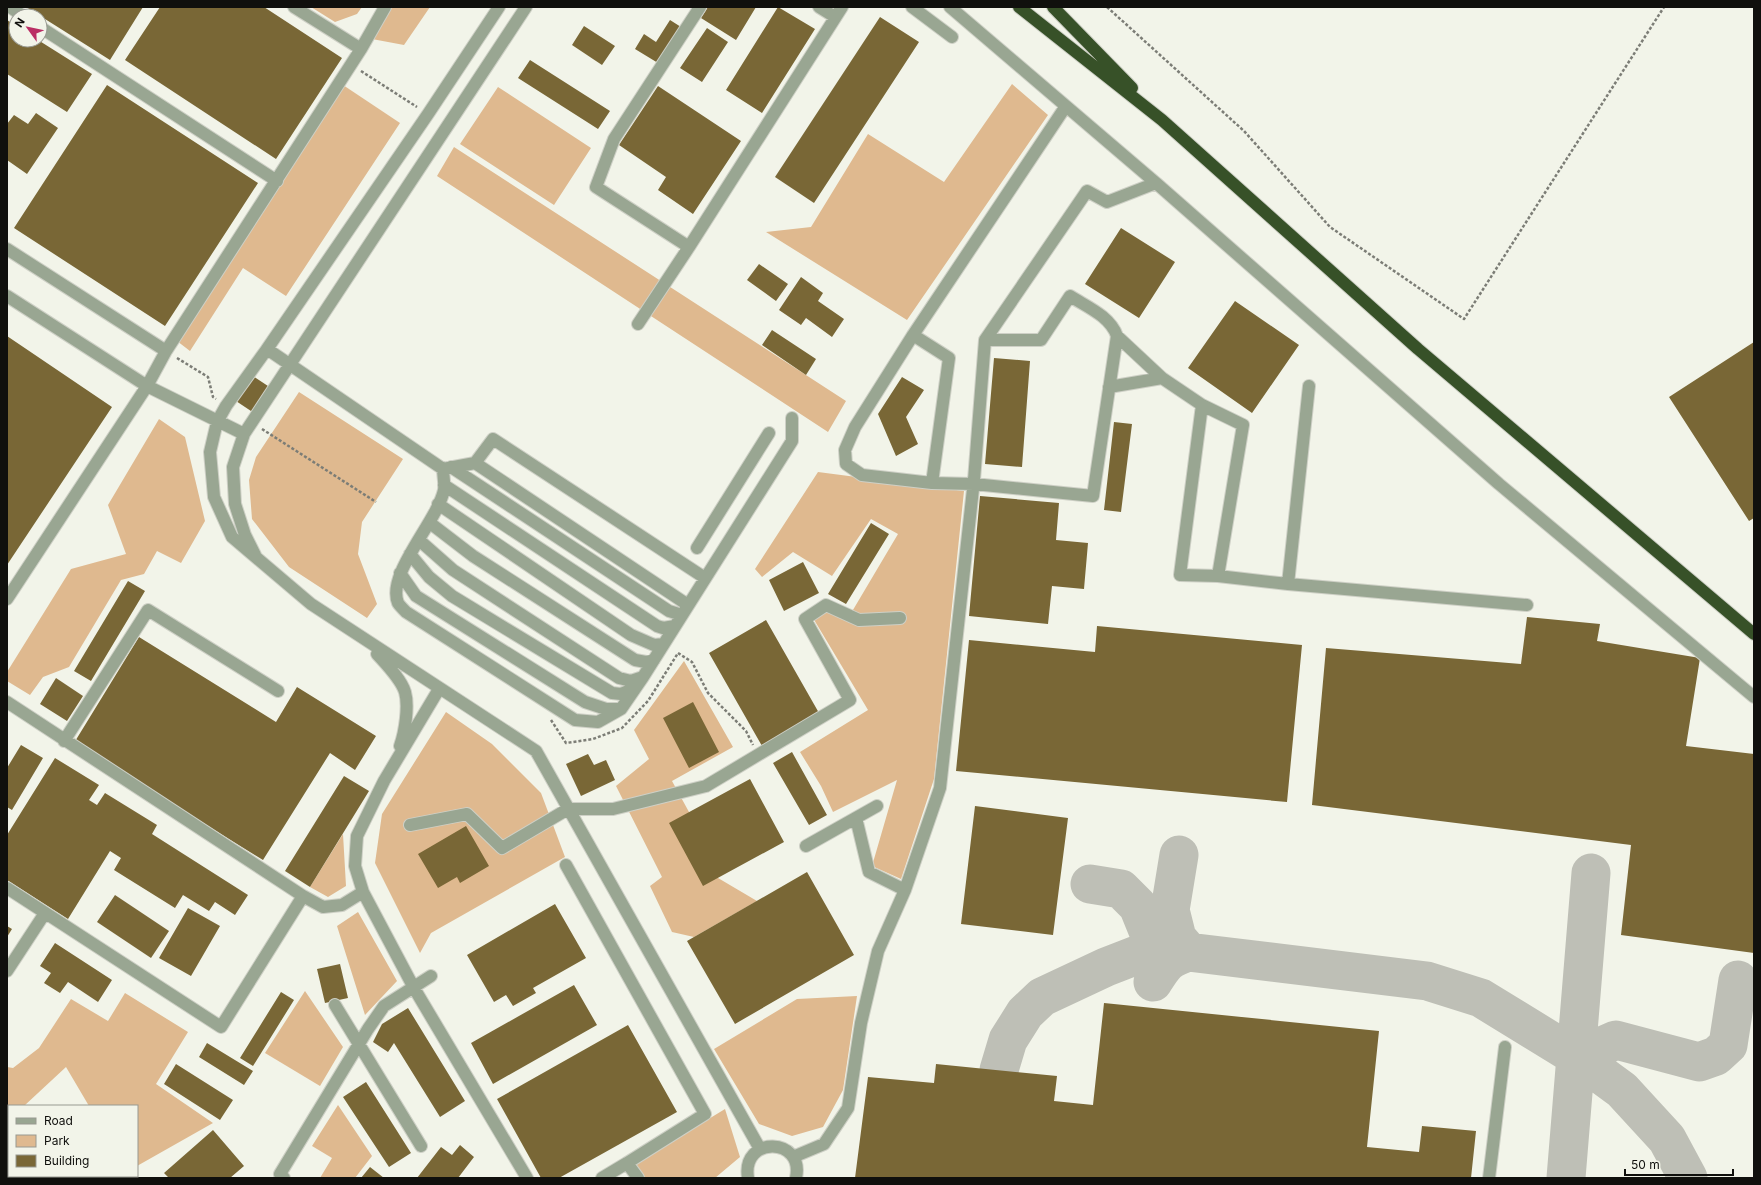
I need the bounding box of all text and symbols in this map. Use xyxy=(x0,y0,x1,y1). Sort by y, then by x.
north arrow xyxy=(8,8,48,48)
text: N xyxy=(11,15,28,30)
legend xyxy=(8,1105,138,1177)
text: Road xyxy=(44,1113,73,1128)
text: Park xyxy=(44,1133,70,1148)
scale bar xyxy=(1625,1151,1733,1177)
text: Building xyxy=(44,1153,89,1168)
text: 50 m xyxy=(1631,1157,1660,1172)

